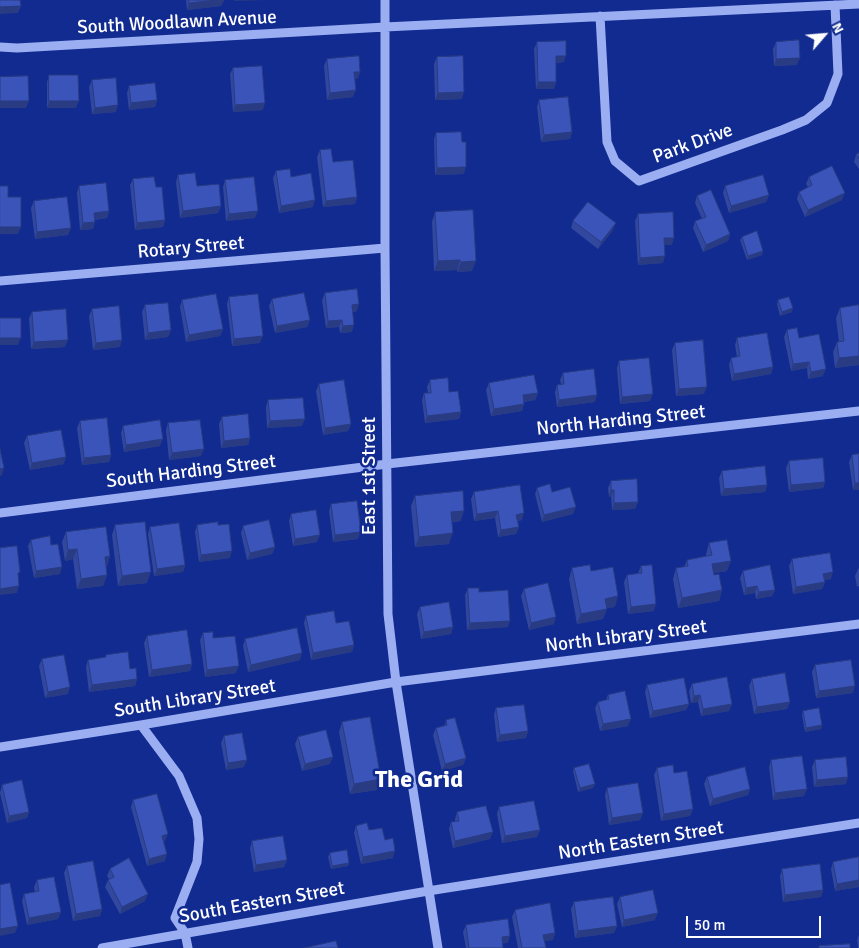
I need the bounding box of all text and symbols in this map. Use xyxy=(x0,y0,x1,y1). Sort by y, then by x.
street label: South Woodlawn Avenue xyxy=(77,6,277,40)
north arrow xyxy=(799,10,849,60)
text: N xyxy=(828,20,848,36)
street label: Park Drive xyxy=(650,119,736,169)
street label: Rotary Street xyxy=(137,232,245,264)
street label: North Harding Street xyxy=(535,401,707,441)
street label: East 1st Street xyxy=(359,417,381,535)
street label: South Harding Street xyxy=(105,450,277,494)
street label: North Library Street xyxy=(544,616,708,658)
street label: South Library Street xyxy=(113,675,277,723)
district label: The Grid xyxy=(375,767,463,795)
street label: North Eastern Street xyxy=(557,817,725,865)
street label: South Eastern Street xyxy=(177,877,347,929)
scale bar xyxy=(689,906,824,938)
text: 50 m xyxy=(694,916,725,934)

